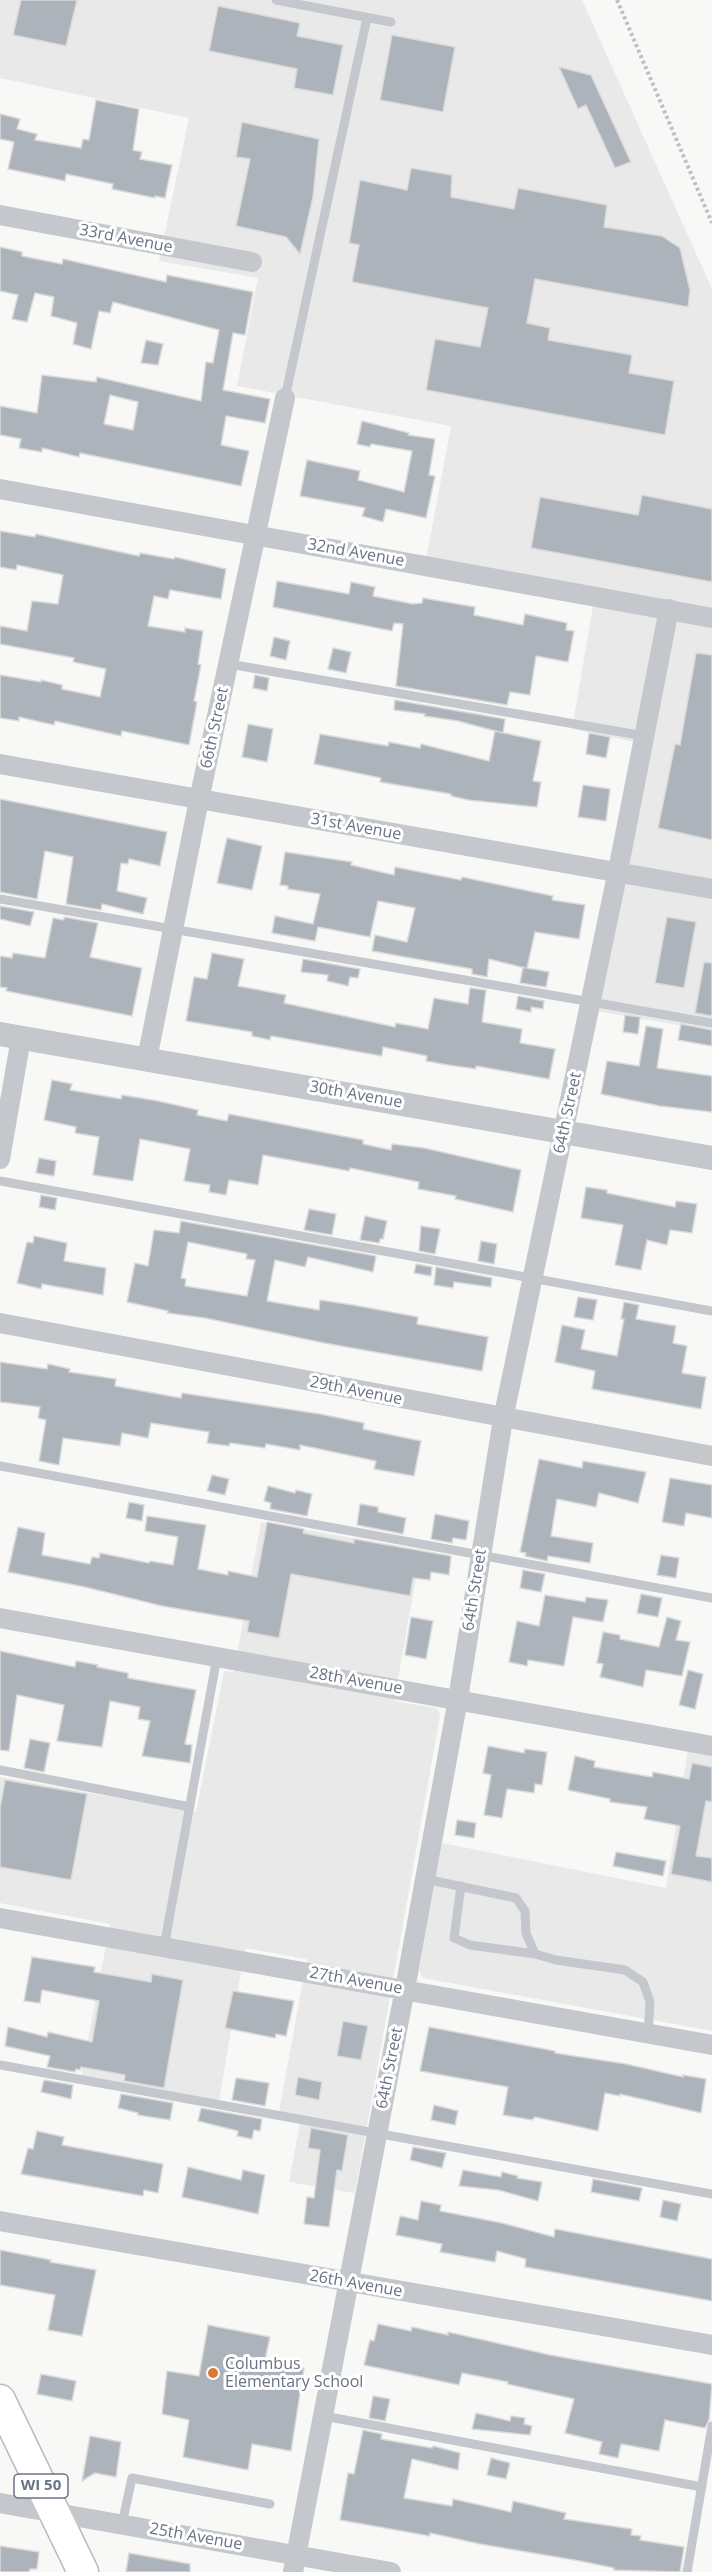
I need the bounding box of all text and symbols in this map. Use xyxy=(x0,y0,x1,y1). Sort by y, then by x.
street label: 33rd Avenue xyxy=(78,221,174,257)
street label: 32nd Avenue xyxy=(306,535,406,571)
street label: 66th Street xyxy=(197,686,233,770)
street label: 31st Avenue xyxy=(309,810,403,844)
street label: 64th Street xyxy=(550,1071,586,1155)
street label: 30th Avenue xyxy=(308,1077,404,1113)
street label: 29th Avenue xyxy=(308,1373,404,1409)
street label: 64th Street xyxy=(459,1548,491,1632)
street label: 28th Avenue xyxy=(308,1663,404,1699)
street label: 27th Avenue xyxy=(308,1963,404,1999)
street label: 64th Street xyxy=(373,2026,407,2110)
street label: 26th Avenue xyxy=(308,2266,404,2302)
place label: Columbus Elementary School xyxy=(225,2354,363,2392)
marker: Columbus Elementary School xyxy=(206,2366,220,2380)
road number: WI 50 xyxy=(14,2474,68,2498)
street label: 25th Avenue xyxy=(148,2519,244,2555)

